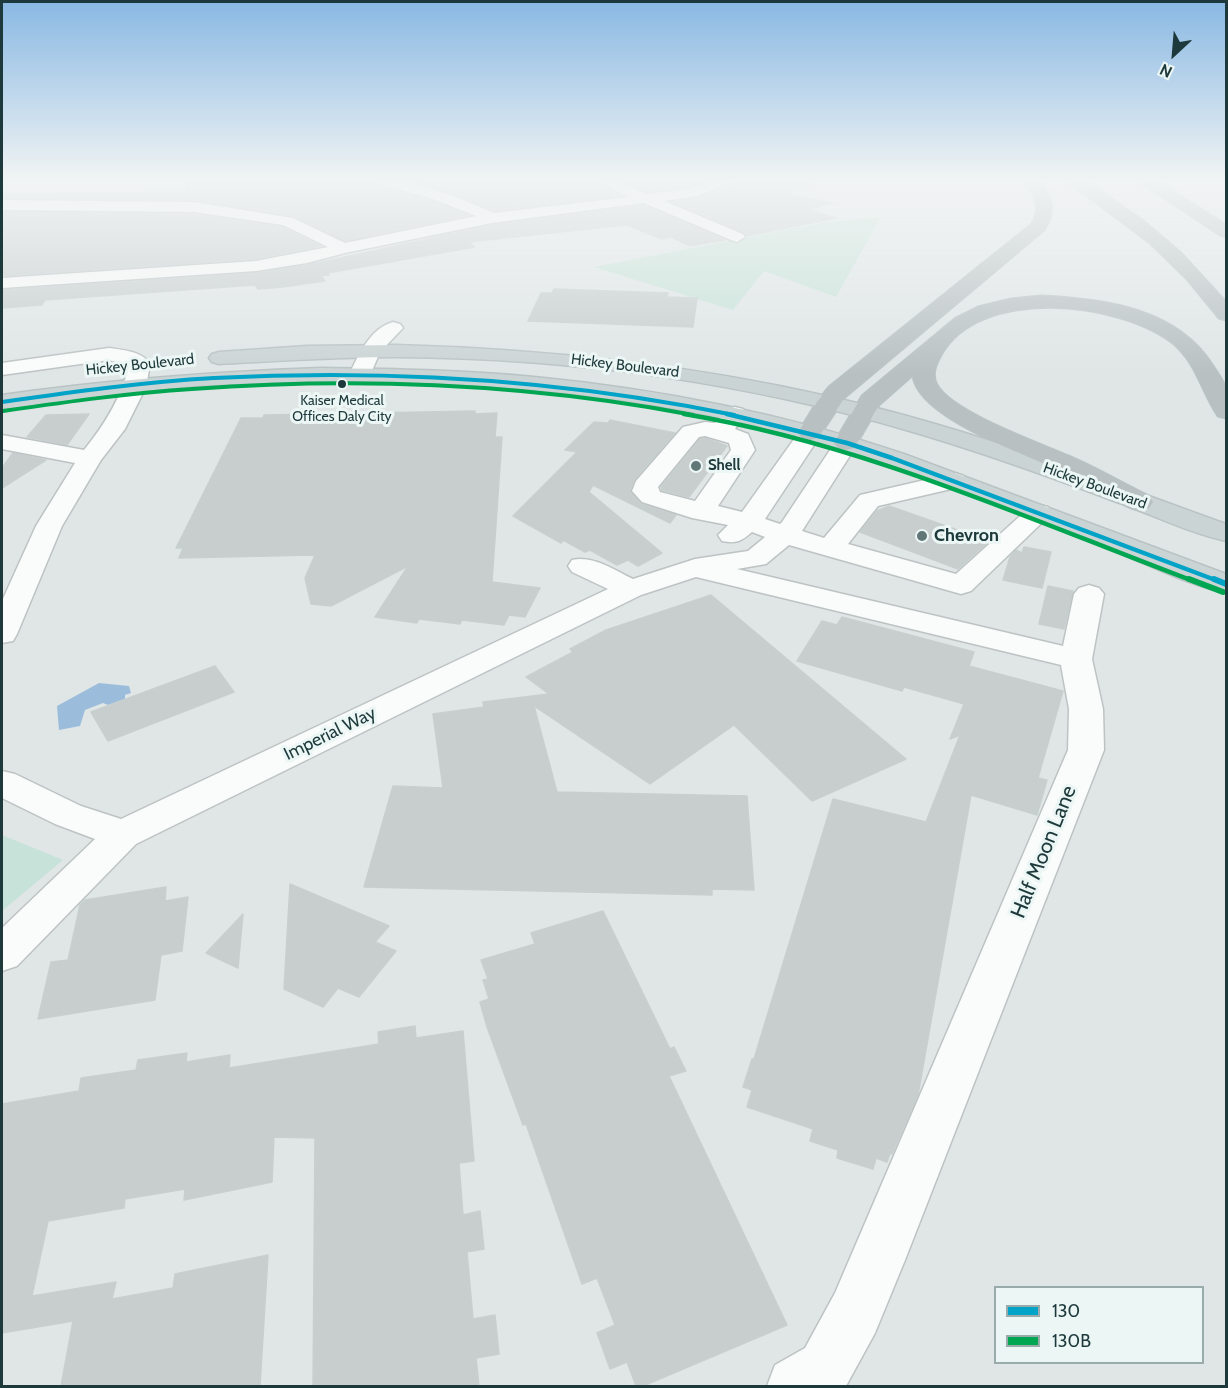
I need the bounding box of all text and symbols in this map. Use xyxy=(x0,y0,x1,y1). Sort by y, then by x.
north arrow xyxy=(1144,24,1204,84)
text: N xyxy=(1157,60,1175,82)
street label: Hickey Boulevard xyxy=(85,350,195,380)
street label: Hickey Boulevard xyxy=(570,350,680,382)
marker: Kaiser Medical Offices Daly City xyxy=(336,378,348,390)
place label: Kaiser Medical Offices Daly City xyxy=(292,393,392,425)
place label: Shell xyxy=(708,457,740,475)
marker: Shell xyxy=(689,459,703,473)
street label: Hickey Boulevard xyxy=(1041,459,1149,513)
place label: Chevron xyxy=(934,525,999,547)
marker: Chevron xyxy=(915,529,929,543)
street label: Imperial Way xyxy=(281,702,379,766)
street label: Half Moon Lane xyxy=(1006,782,1082,922)
legend xyxy=(994,1286,1204,1364)
text: 130 xyxy=(1052,1300,1080,1322)
text: 130B xyxy=(1052,1330,1091,1352)

